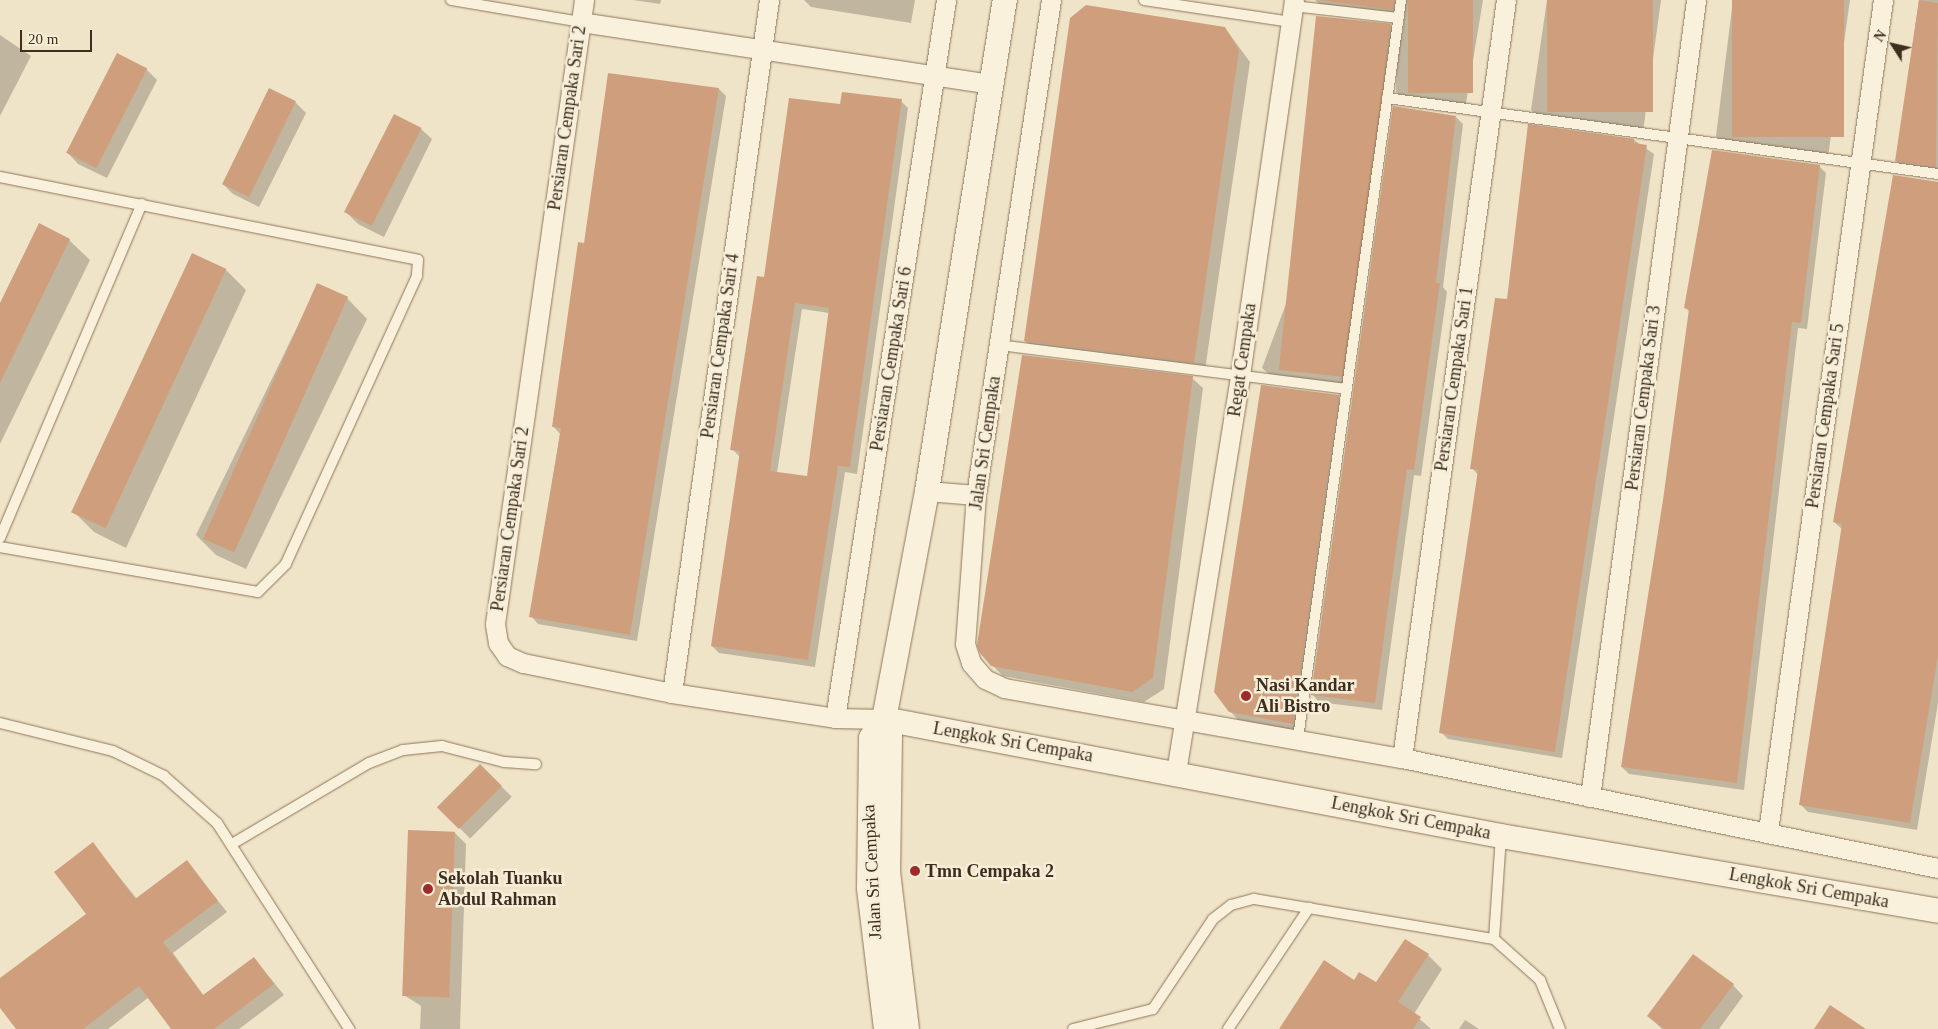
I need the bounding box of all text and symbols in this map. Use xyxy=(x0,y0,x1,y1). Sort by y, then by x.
scale bar xyxy=(22,20,95,52)
north arrow xyxy=(1868,20,1918,70)
street label: Persiaran Cempaka Sari 2 xyxy=(543,24,591,212)
text: N xyxy=(1871,28,1889,45)
text: 20 m xyxy=(28,31,58,47)
street label: Persiaran Cempaka Sari 4 xyxy=(696,252,744,440)
street label: Persiaran Cempaka Sari 6 xyxy=(866,265,916,453)
street label: Persiaran Cempaka Sari 1 xyxy=(1430,285,1478,473)
street label: Regat Cempaka xyxy=(1223,302,1261,418)
street label: Persiaran Cempaka Sari 3 xyxy=(1621,304,1665,492)
street label: Persiaran Cempaka Sari 5 xyxy=(1801,322,1849,510)
street label: Jalan Sri Cempaka xyxy=(965,375,1005,511)
street label: Persiaran Cempaka Sari 2 xyxy=(486,425,534,613)
place label: Nasi Kandar Ali Bistro xyxy=(1256,675,1355,718)
marker: Nasi Kandar Ali Bistro xyxy=(1240,690,1252,702)
street label: Lengkok Sri Cempaka xyxy=(931,717,1095,767)
street label: Lengkok Sri Cempaka xyxy=(1329,792,1493,844)
street label: Jalan Sri Cempaka xyxy=(858,804,886,940)
place label: Tmn Cempaka 2 xyxy=(925,860,1054,882)
street label: Lengkok Sri Cempaka xyxy=(1727,863,1891,913)
marker: Tmn Cempaka 2 xyxy=(909,865,921,877)
place label: Sekolah Tuanku Abdul Rahman xyxy=(438,868,563,911)
marker: Sekolah Tuanku Abdul Rahman xyxy=(422,883,434,895)

